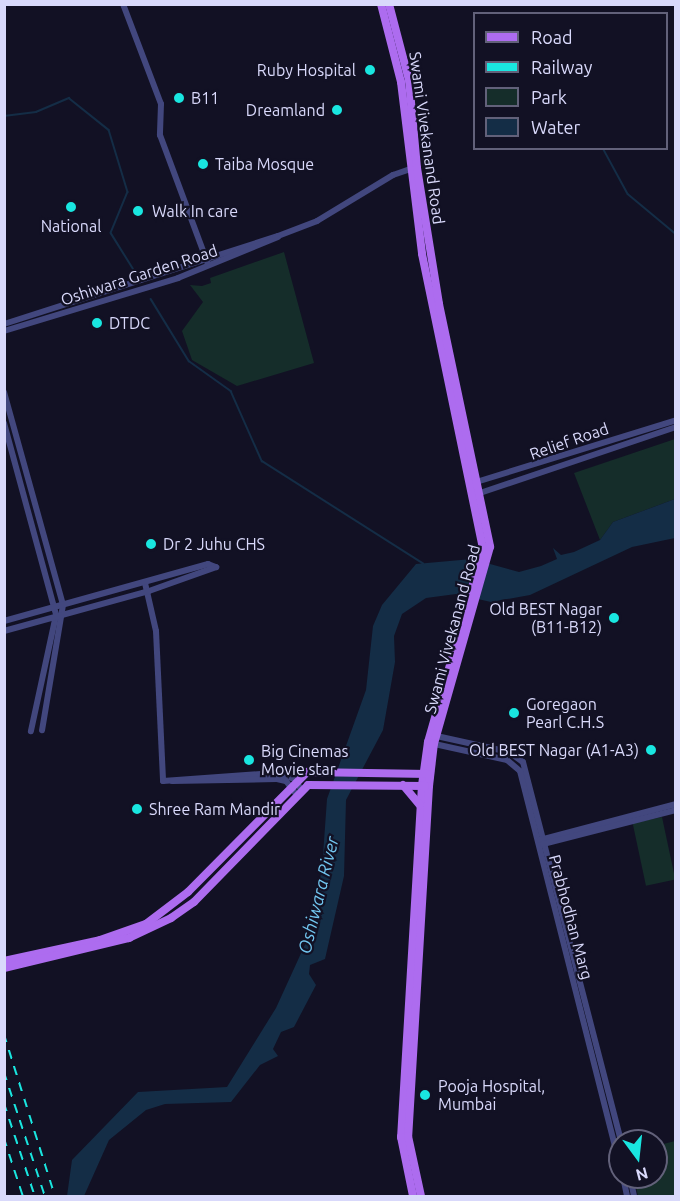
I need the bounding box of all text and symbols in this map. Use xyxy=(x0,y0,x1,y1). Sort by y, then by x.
legend xyxy=(473,12,668,150)
text: Road xyxy=(531,27,573,47)
street label: Swami Vivekanand Road xyxy=(405,50,449,226)
text: Railway xyxy=(531,57,592,77)
place label: Ruby Hospital xyxy=(257,60,356,80)
marker: Ruby Hospital xyxy=(361,61,379,79)
text: Park xyxy=(531,87,567,107)
place label: B11 xyxy=(191,88,219,108)
marker: B11 xyxy=(172,91,186,105)
place label: Dreamland xyxy=(246,100,325,120)
marker: Dreamland xyxy=(330,103,344,117)
text: Water xyxy=(531,117,580,137)
place label: Taiba Mosque xyxy=(215,154,314,174)
marker: Taiba Mosque xyxy=(196,157,210,171)
marker: National xyxy=(64,200,78,214)
place label: Walk In care xyxy=(152,201,238,221)
marker: Walk In care xyxy=(129,202,147,220)
place label: National xyxy=(41,216,101,236)
street label: Oshiwara Garden Road xyxy=(58,241,220,309)
place label: DTDC xyxy=(109,313,150,333)
marker: DTDC xyxy=(90,316,104,330)
street label: Relief Road xyxy=(527,419,611,463)
place label: Dr 2 Juhu CHS xyxy=(163,534,265,554)
marker: Dr 2 Juhu CHS xyxy=(144,537,158,551)
street label: Swami Vivekanand Road xyxy=(420,542,484,716)
place label: Old BEST Nagar (B11-B12) xyxy=(489,599,602,637)
marker: Old BEST Nagar (B11-B12) xyxy=(607,611,621,625)
place label: Goregaon Pearl C.H.S xyxy=(526,694,604,732)
marker: Goregaon Pearl C.H.S xyxy=(507,706,521,720)
place label: Old BEST Nagar (A1-A3) xyxy=(469,740,639,760)
place label: Big Cinemas Movie star xyxy=(261,741,349,779)
marker: Old BEST Nagar (A1-A3) xyxy=(644,743,658,757)
marker: Big Cinemas Movie star xyxy=(242,753,256,767)
place label: Shree Ram Mandir xyxy=(149,799,280,819)
marker: Shree Ram Mandir xyxy=(130,802,144,816)
water label: Oshiwara River xyxy=(293,834,343,956)
street label: Prabhodhan Marg xyxy=(545,852,597,982)
place label: Pooja Hospital, Mumbai xyxy=(438,1076,545,1114)
marker: Pooja Hospital, Mumbai xyxy=(416,1086,434,1104)
north arrow xyxy=(608,1129,668,1189)
text: N xyxy=(634,1164,650,1185)

